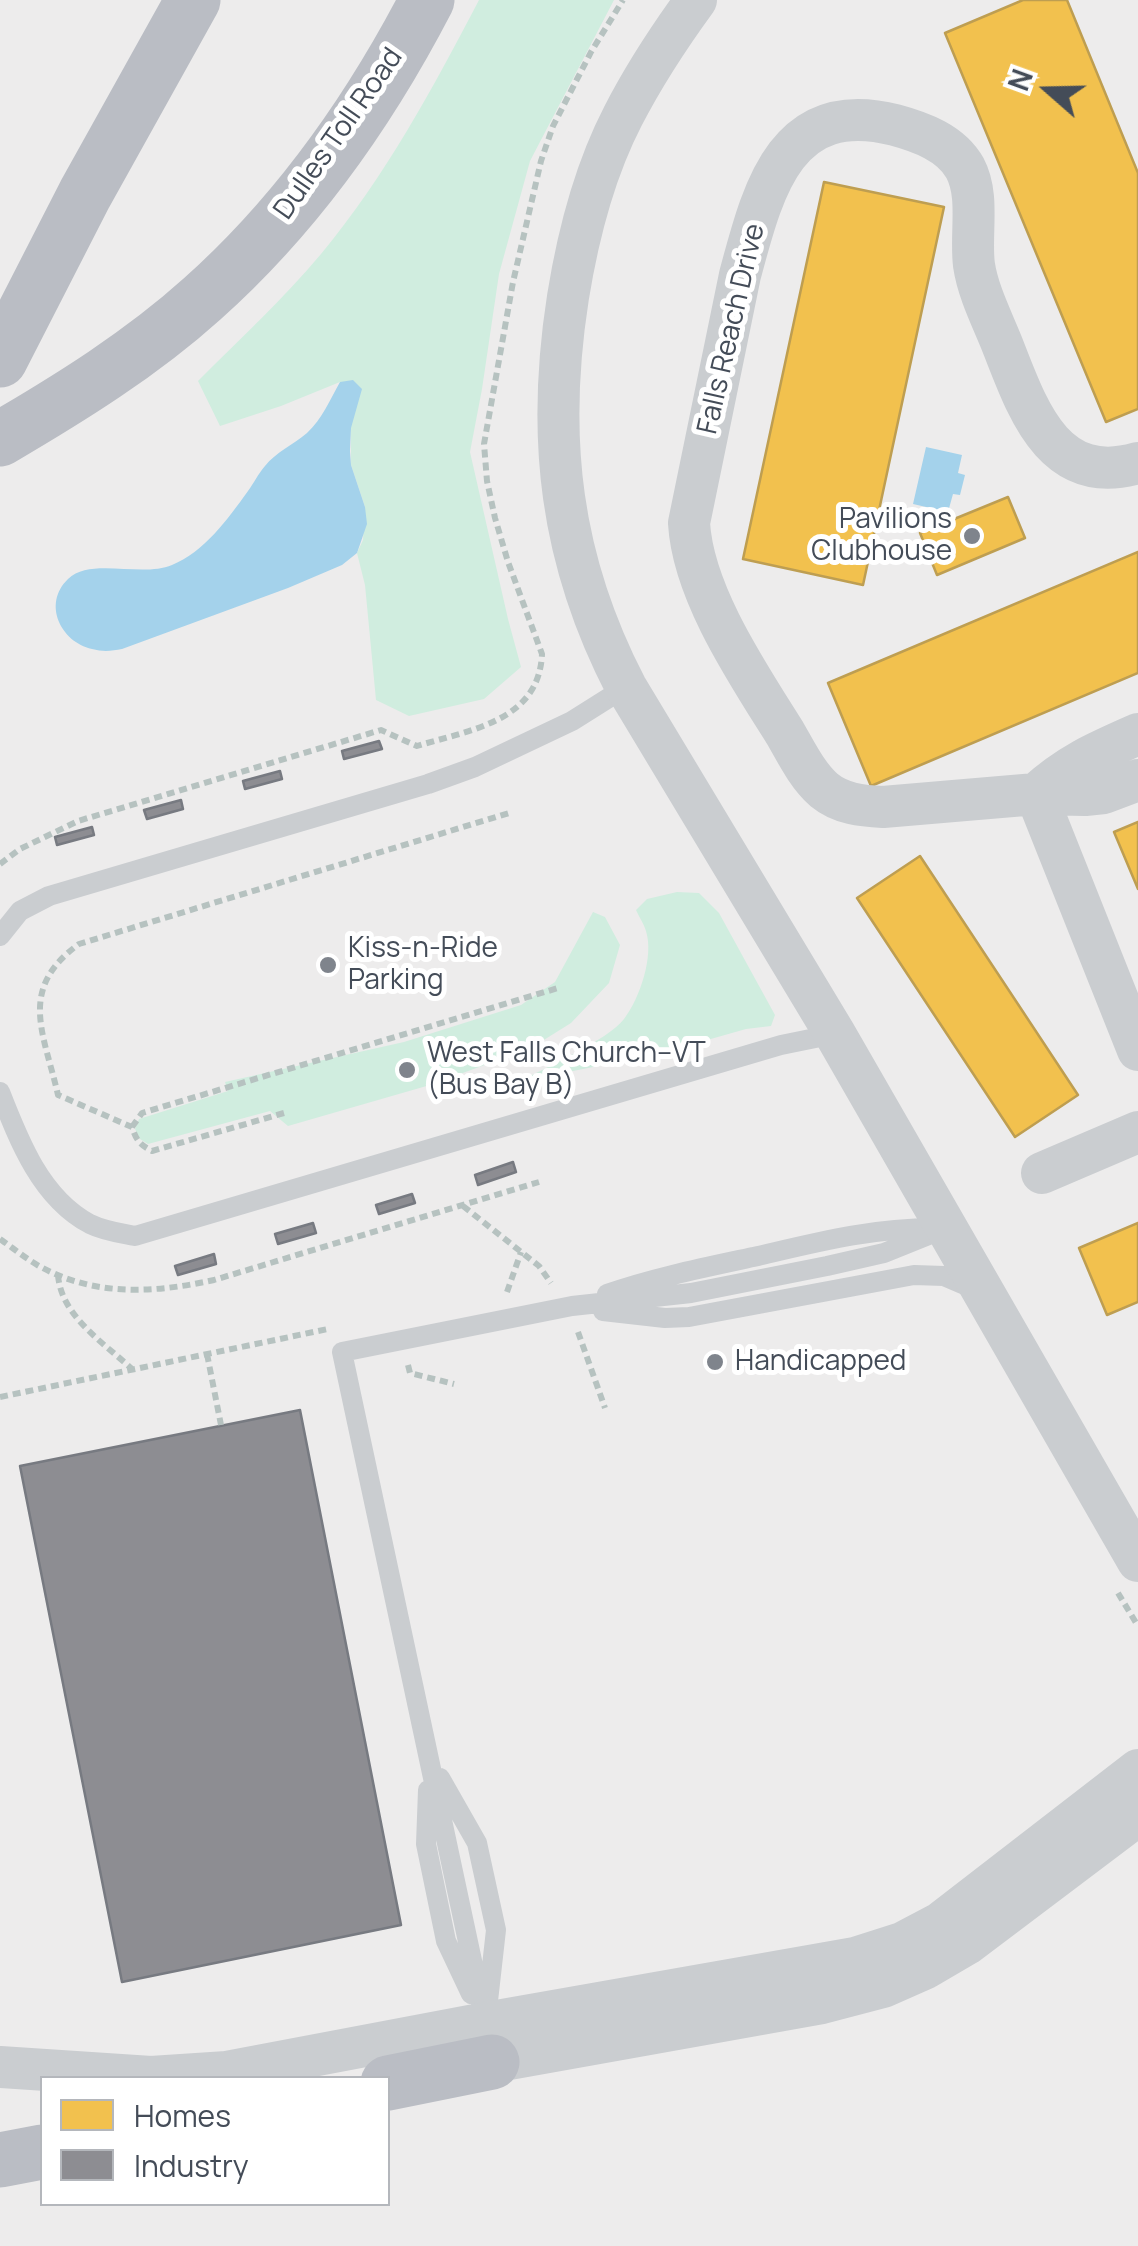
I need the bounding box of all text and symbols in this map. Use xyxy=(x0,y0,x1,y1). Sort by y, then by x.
north arrow xyxy=(998,40,1098,140)
street label: Dulles Toll Road xyxy=(268,42,410,226)
text: N xyxy=(999,64,1041,96)
street label: Falls Reach Drive xyxy=(691,220,773,438)
place label: Pavilions Clubhouse xyxy=(811,503,952,569)
marker: Pavilions Clubhouse xyxy=(961,525,983,547)
place label: Kiss-n-Ride Parking xyxy=(348,932,498,998)
marker: Kiss-n-Ride Parking xyxy=(317,954,339,976)
place label: West Falls Church–VT (Bus Bay B) xyxy=(427,1037,706,1103)
marker: West Falls Church–VT (Bus Bay B) xyxy=(396,1059,418,1081)
place label: Handicapped xyxy=(735,1345,906,1379)
marker: Handicapped xyxy=(704,1351,726,1373)
legend xyxy=(40,2076,390,2206)
text: Homes xyxy=(134,2095,231,2136)
text: Industry xyxy=(134,2145,249,2186)

